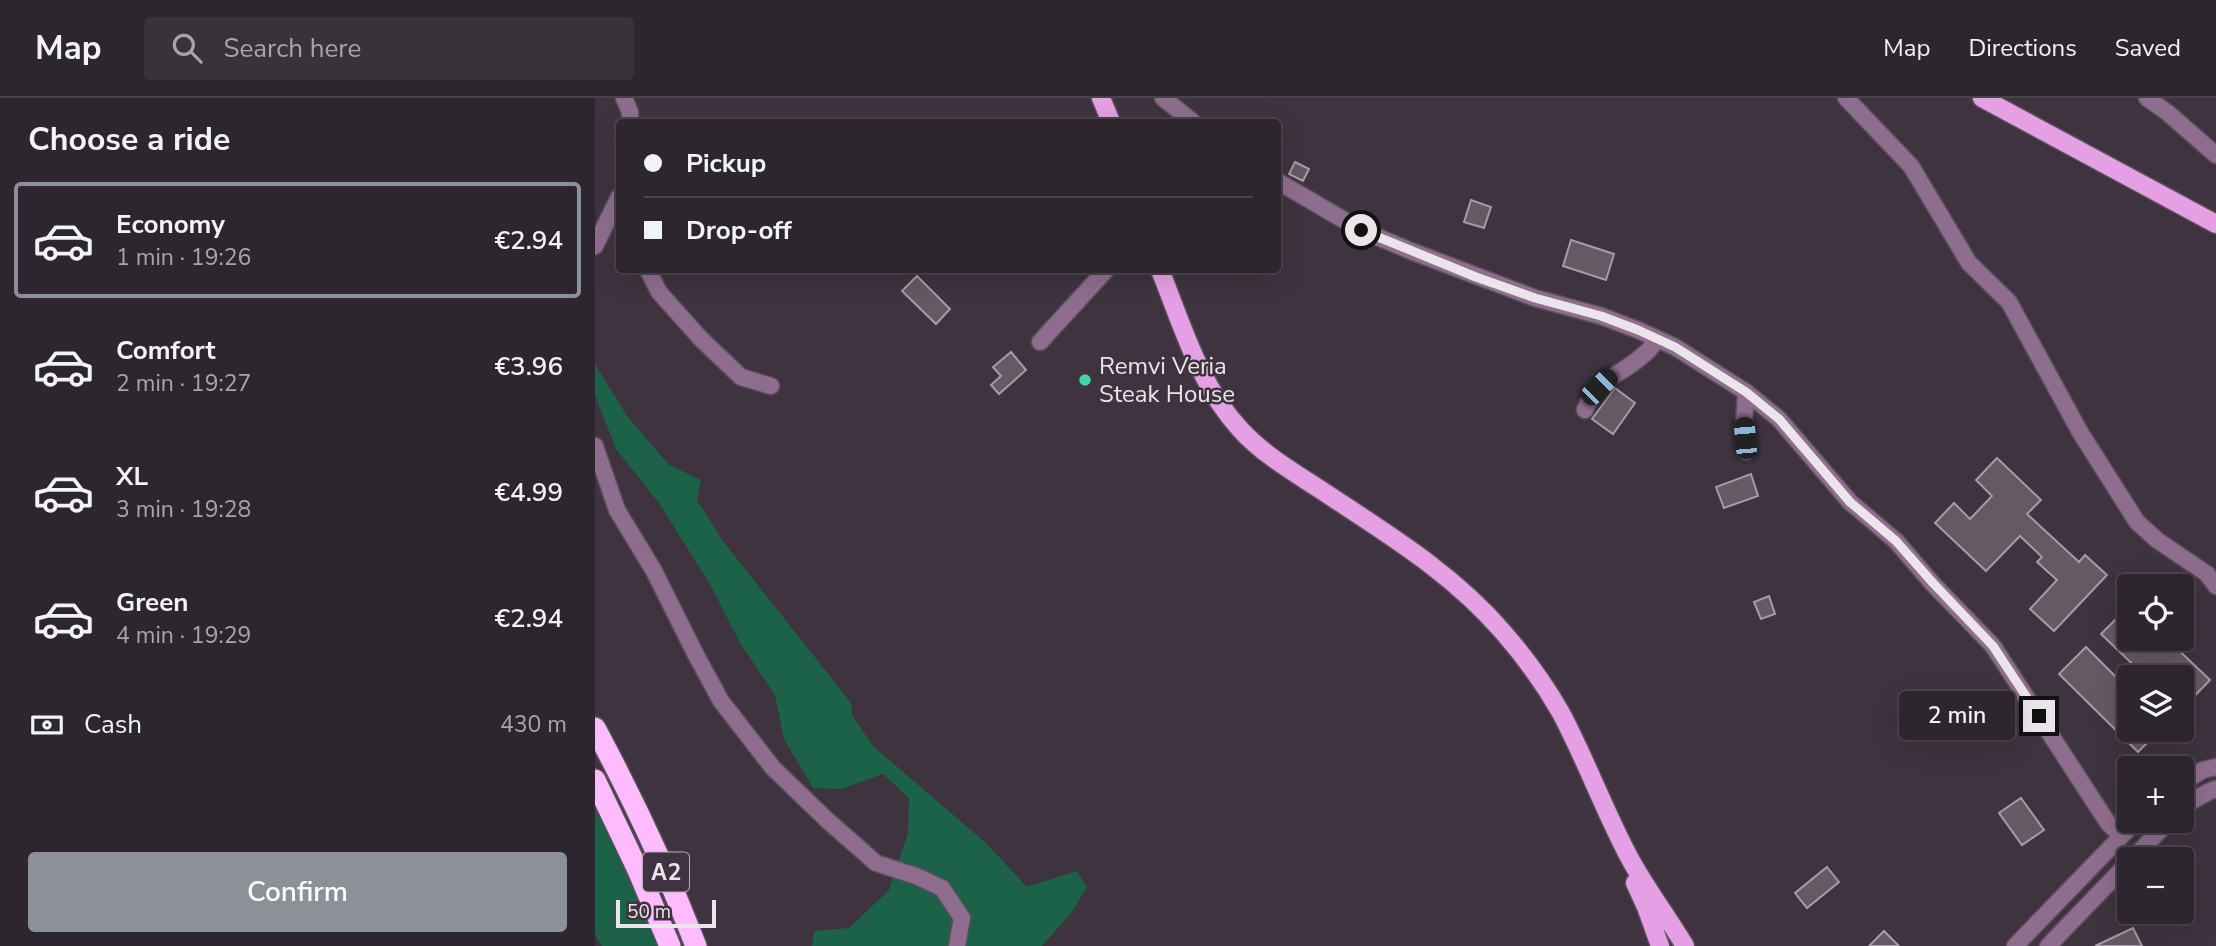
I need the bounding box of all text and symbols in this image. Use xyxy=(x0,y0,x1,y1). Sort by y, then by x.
search box xyxy=(144,17,634,80)
text: Map xyxy=(35,26,102,71)
icon: search xyxy=(168,29,206,67)
text: Search here xyxy=(224,31,361,66)
text: Map xyxy=(1883,32,1930,64)
text: Directions xyxy=(1968,32,2077,64)
text: Saved xyxy=(2115,32,2181,64)
text: Choose a ride xyxy=(28,118,230,161)
text: Pickup xyxy=(686,146,766,181)
text: Economy xyxy=(116,207,225,242)
icon: car xyxy=(32,209,95,272)
text: Drop-off xyxy=(686,213,792,248)
route start xyxy=(1345,214,1377,246)
text: €2.94 xyxy=(494,223,563,258)
text: 1 min · 19:26 xyxy=(116,242,251,273)
text: Comfort xyxy=(116,333,216,368)
icon: car xyxy=(32,335,95,398)
text: €3.96 xyxy=(494,349,563,384)
place label: Remvi Veria Steak House xyxy=(1099,350,1235,410)
car xyxy=(1577,365,1622,409)
text: 2 min · 19:27 xyxy=(116,368,251,399)
marker: Remvi Veria Steak House xyxy=(1077,372,1093,388)
car xyxy=(1733,416,1758,460)
text: XL xyxy=(116,459,148,494)
icon: car xyxy=(32,461,95,524)
text: €4.99 xyxy=(494,475,563,510)
text: 3 min · 19:28 xyxy=(116,494,251,525)
map controls xyxy=(2117,574,2194,924)
button: locate xyxy=(2117,574,2194,651)
text: Green xyxy=(116,585,189,620)
icon: car xyxy=(32,587,95,650)
text: €2.94 xyxy=(494,601,563,636)
text: 4 min · 19:29 xyxy=(116,620,251,651)
button: layers xyxy=(2117,665,2194,742)
callout: 2 min xyxy=(1899,692,2015,740)
text: 2 min xyxy=(1928,700,1986,731)
route end xyxy=(2023,700,2055,732)
icon: cash xyxy=(28,706,66,744)
text: Cash xyxy=(84,707,142,742)
text: 430 m xyxy=(500,709,567,740)
button: + xyxy=(2117,756,2194,833)
button: − xyxy=(2117,847,2194,924)
button: Confirm xyxy=(28,852,567,932)
road number: Α2 xyxy=(643,852,689,892)
scale bar xyxy=(616,897,716,929)
text: 50 m xyxy=(627,899,671,925)

